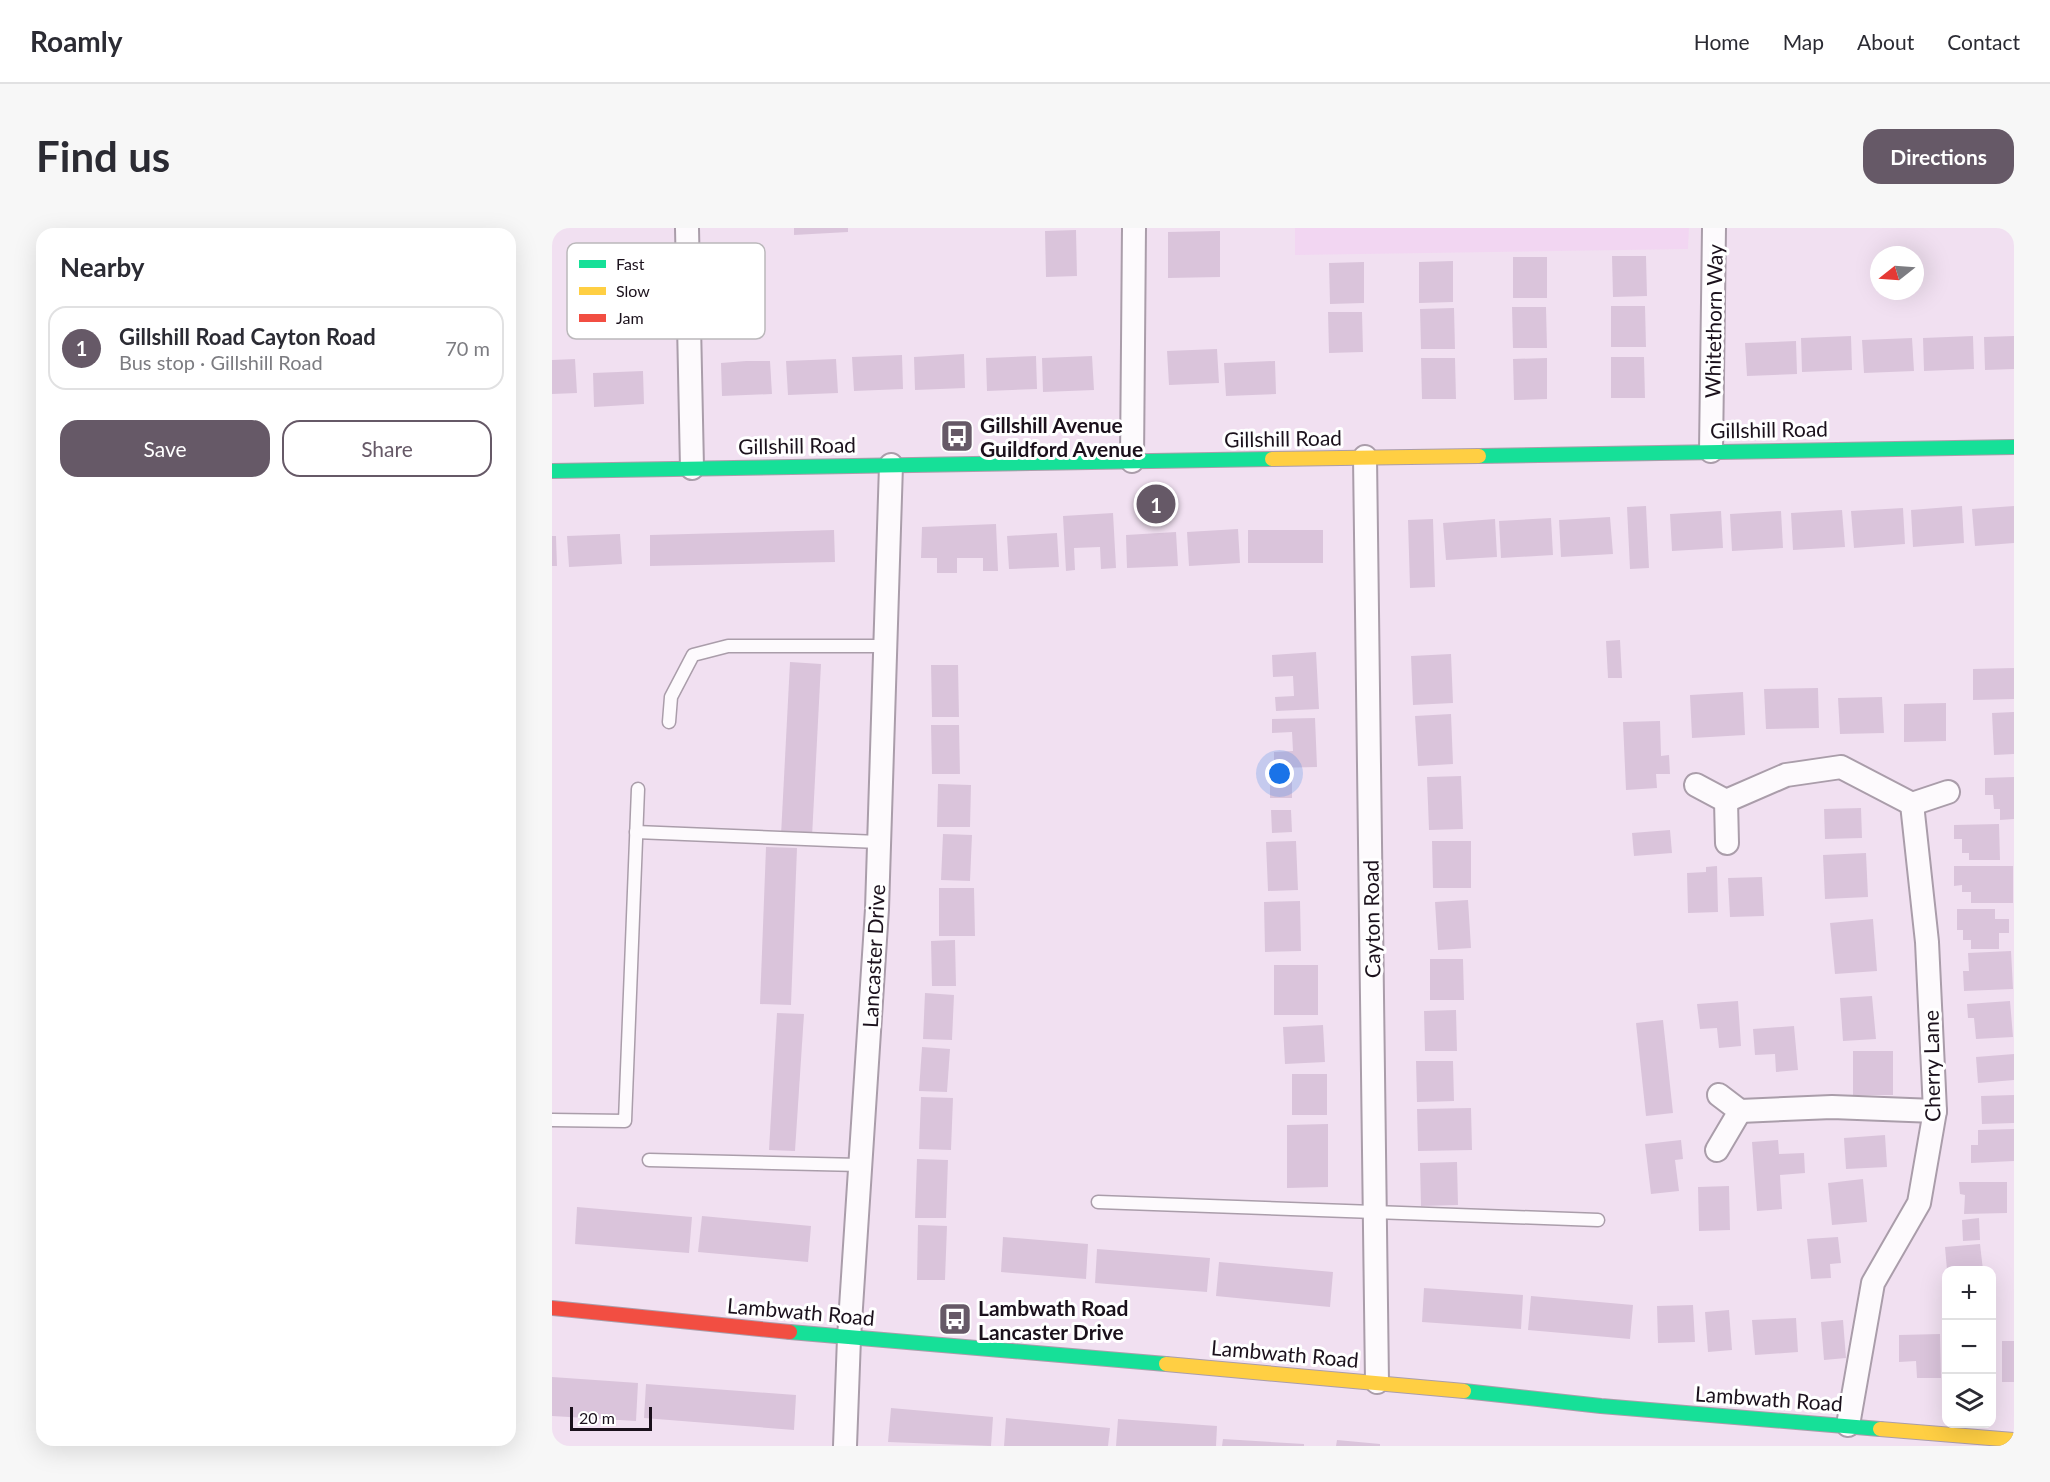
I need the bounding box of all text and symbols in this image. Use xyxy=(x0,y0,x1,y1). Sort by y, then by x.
text: Roamly xyxy=(30,24,123,58)
text: Home xyxy=(1694,29,1750,54)
text: Map xyxy=(1783,29,1824,54)
text: About xyxy=(1857,29,1914,54)
text: Contact xyxy=(1947,29,2020,54)
button: Directions xyxy=(1863,129,2014,184)
text: Find us xyxy=(36,131,170,181)
legend xyxy=(567,243,765,339)
street label: Whitethorn Way xyxy=(1699,244,1727,398)
north arrow xyxy=(1870,246,1924,300)
text: Nearby xyxy=(60,251,145,283)
text: Fast xyxy=(616,254,645,273)
text: Slow xyxy=(616,281,650,300)
text: Jam xyxy=(616,308,644,327)
text: Gillshill Road Cayton Road xyxy=(119,323,376,350)
text: 1 xyxy=(76,336,87,360)
text: 70 m xyxy=(445,336,490,360)
text: Bus stop · Gillshill Road xyxy=(119,350,323,374)
place label: Gillshill Avenue Guildford Avenue xyxy=(980,412,1143,461)
street label: Gillshill Road xyxy=(1710,415,1828,443)
bus stop icon: Gillshill Avenue Guildford Avenue xyxy=(939,418,975,454)
button: Save xyxy=(60,420,270,477)
button: Share xyxy=(282,420,492,477)
street label: Gillshill Road xyxy=(1224,424,1342,452)
street label: Gillshill Road xyxy=(738,431,856,459)
pin: 1 xyxy=(1136,482,1176,526)
your location xyxy=(1265,759,1294,788)
street label: Cayton Road xyxy=(1357,860,1385,978)
street label: Lancaster Drive xyxy=(857,884,889,1028)
street label: Cherry Lane xyxy=(1918,1010,1944,1122)
map controls xyxy=(1942,1266,1996,1428)
button: + xyxy=(1942,1266,1996,1320)
street label: Lambwath Road xyxy=(726,1292,876,1330)
place label: Lambwath Road Lancaster Drive xyxy=(978,1295,1128,1344)
bus stop icon: Lambwath Road Lancaster Drive xyxy=(937,1301,973,1337)
button: − xyxy=(1942,1320,1996,1374)
street label: Lambwath Road xyxy=(1210,1334,1360,1372)
button: layers xyxy=(1942,1374,1996,1428)
street label: Lambwath Road xyxy=(1694,1380,1844,1416)
scale bar xyxy=(570,1404,652,1432)
text: 20 m xyxy=(579,1408,615,1427)

